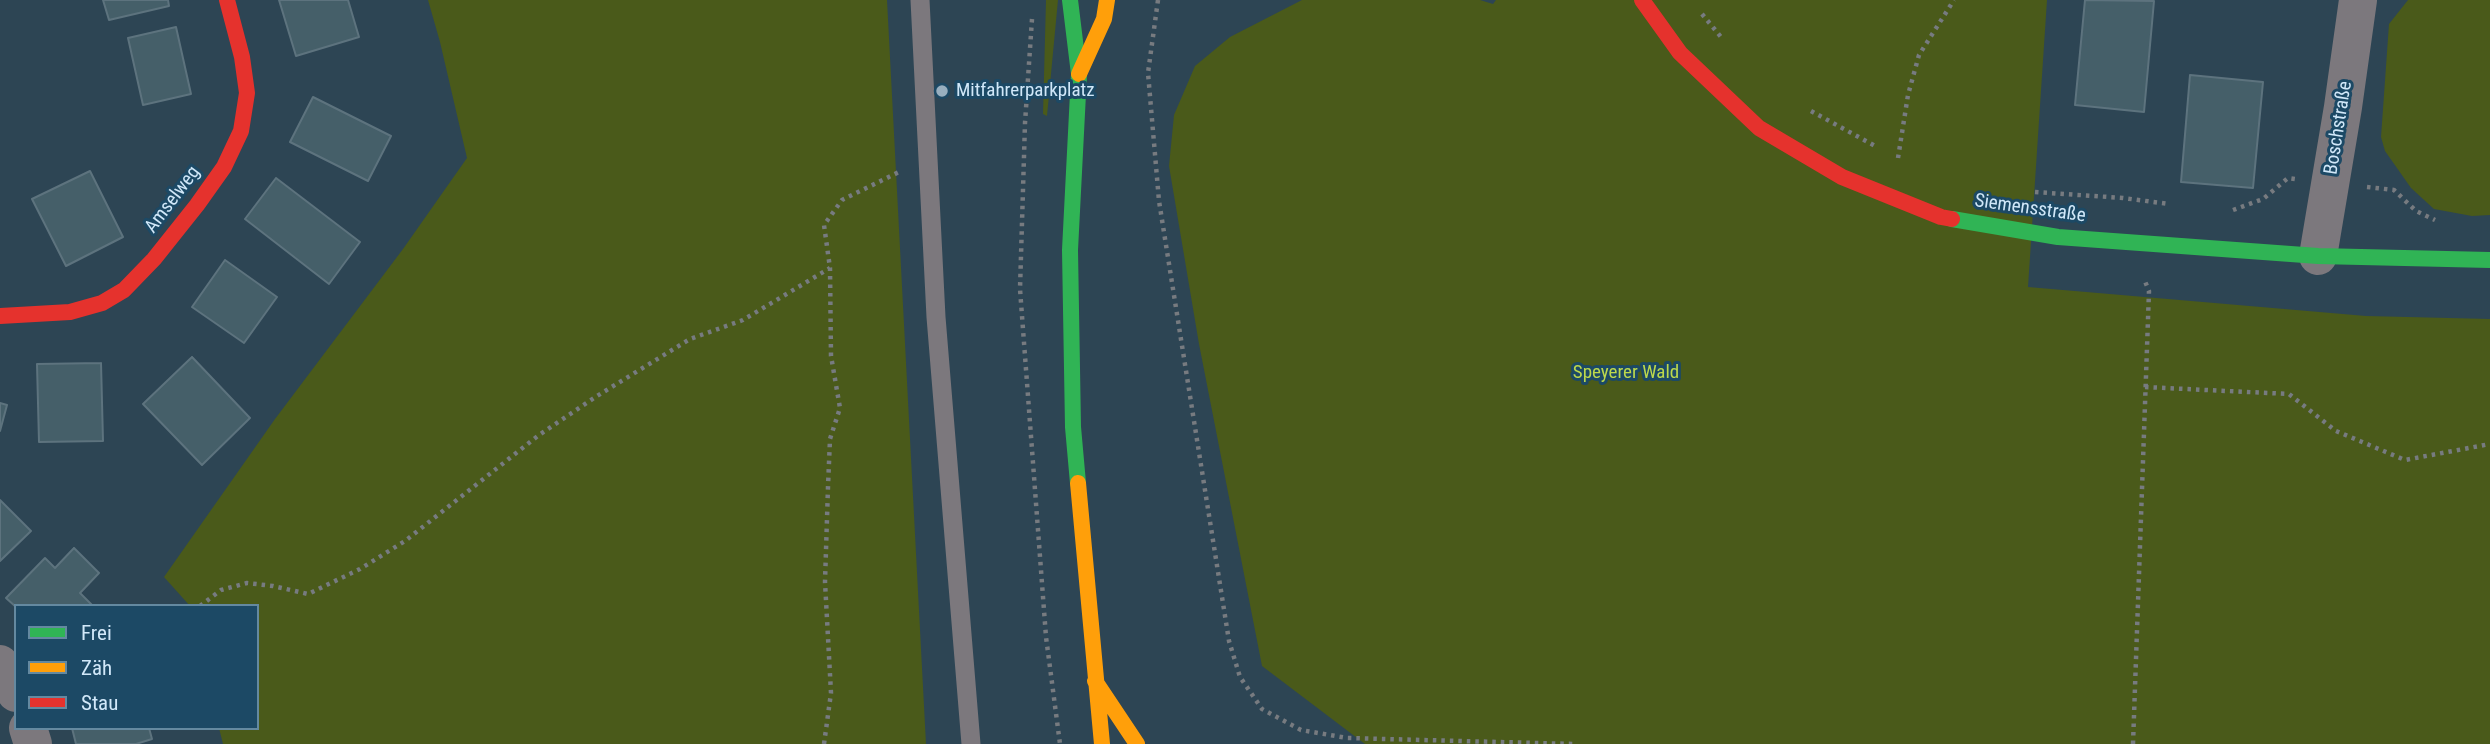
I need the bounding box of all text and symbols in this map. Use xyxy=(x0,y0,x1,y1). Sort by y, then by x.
place label: Mitfahrerparkplatz xyxy=(956,80,1095,102)
street label: Boschstraße xyxy=(2320,80,2358,176)
marker: Mitfahrerparkplatz xyxy=(934,83,950,99)
street label: Amselweg xyxy=(140,162,206,238)
street label: Siemensstraße xyxy=(1973,190,2087,228)
park label: Speyerer Wald xyxy=(1573,362,1679,384)
legend xyxy=(14,604,259,730)
text: Frei xyxy=(81,621,112,645)
text: Zäh xyxy=(81,656,112,680)
text: Stau xyxy=(81,691,118,715)

